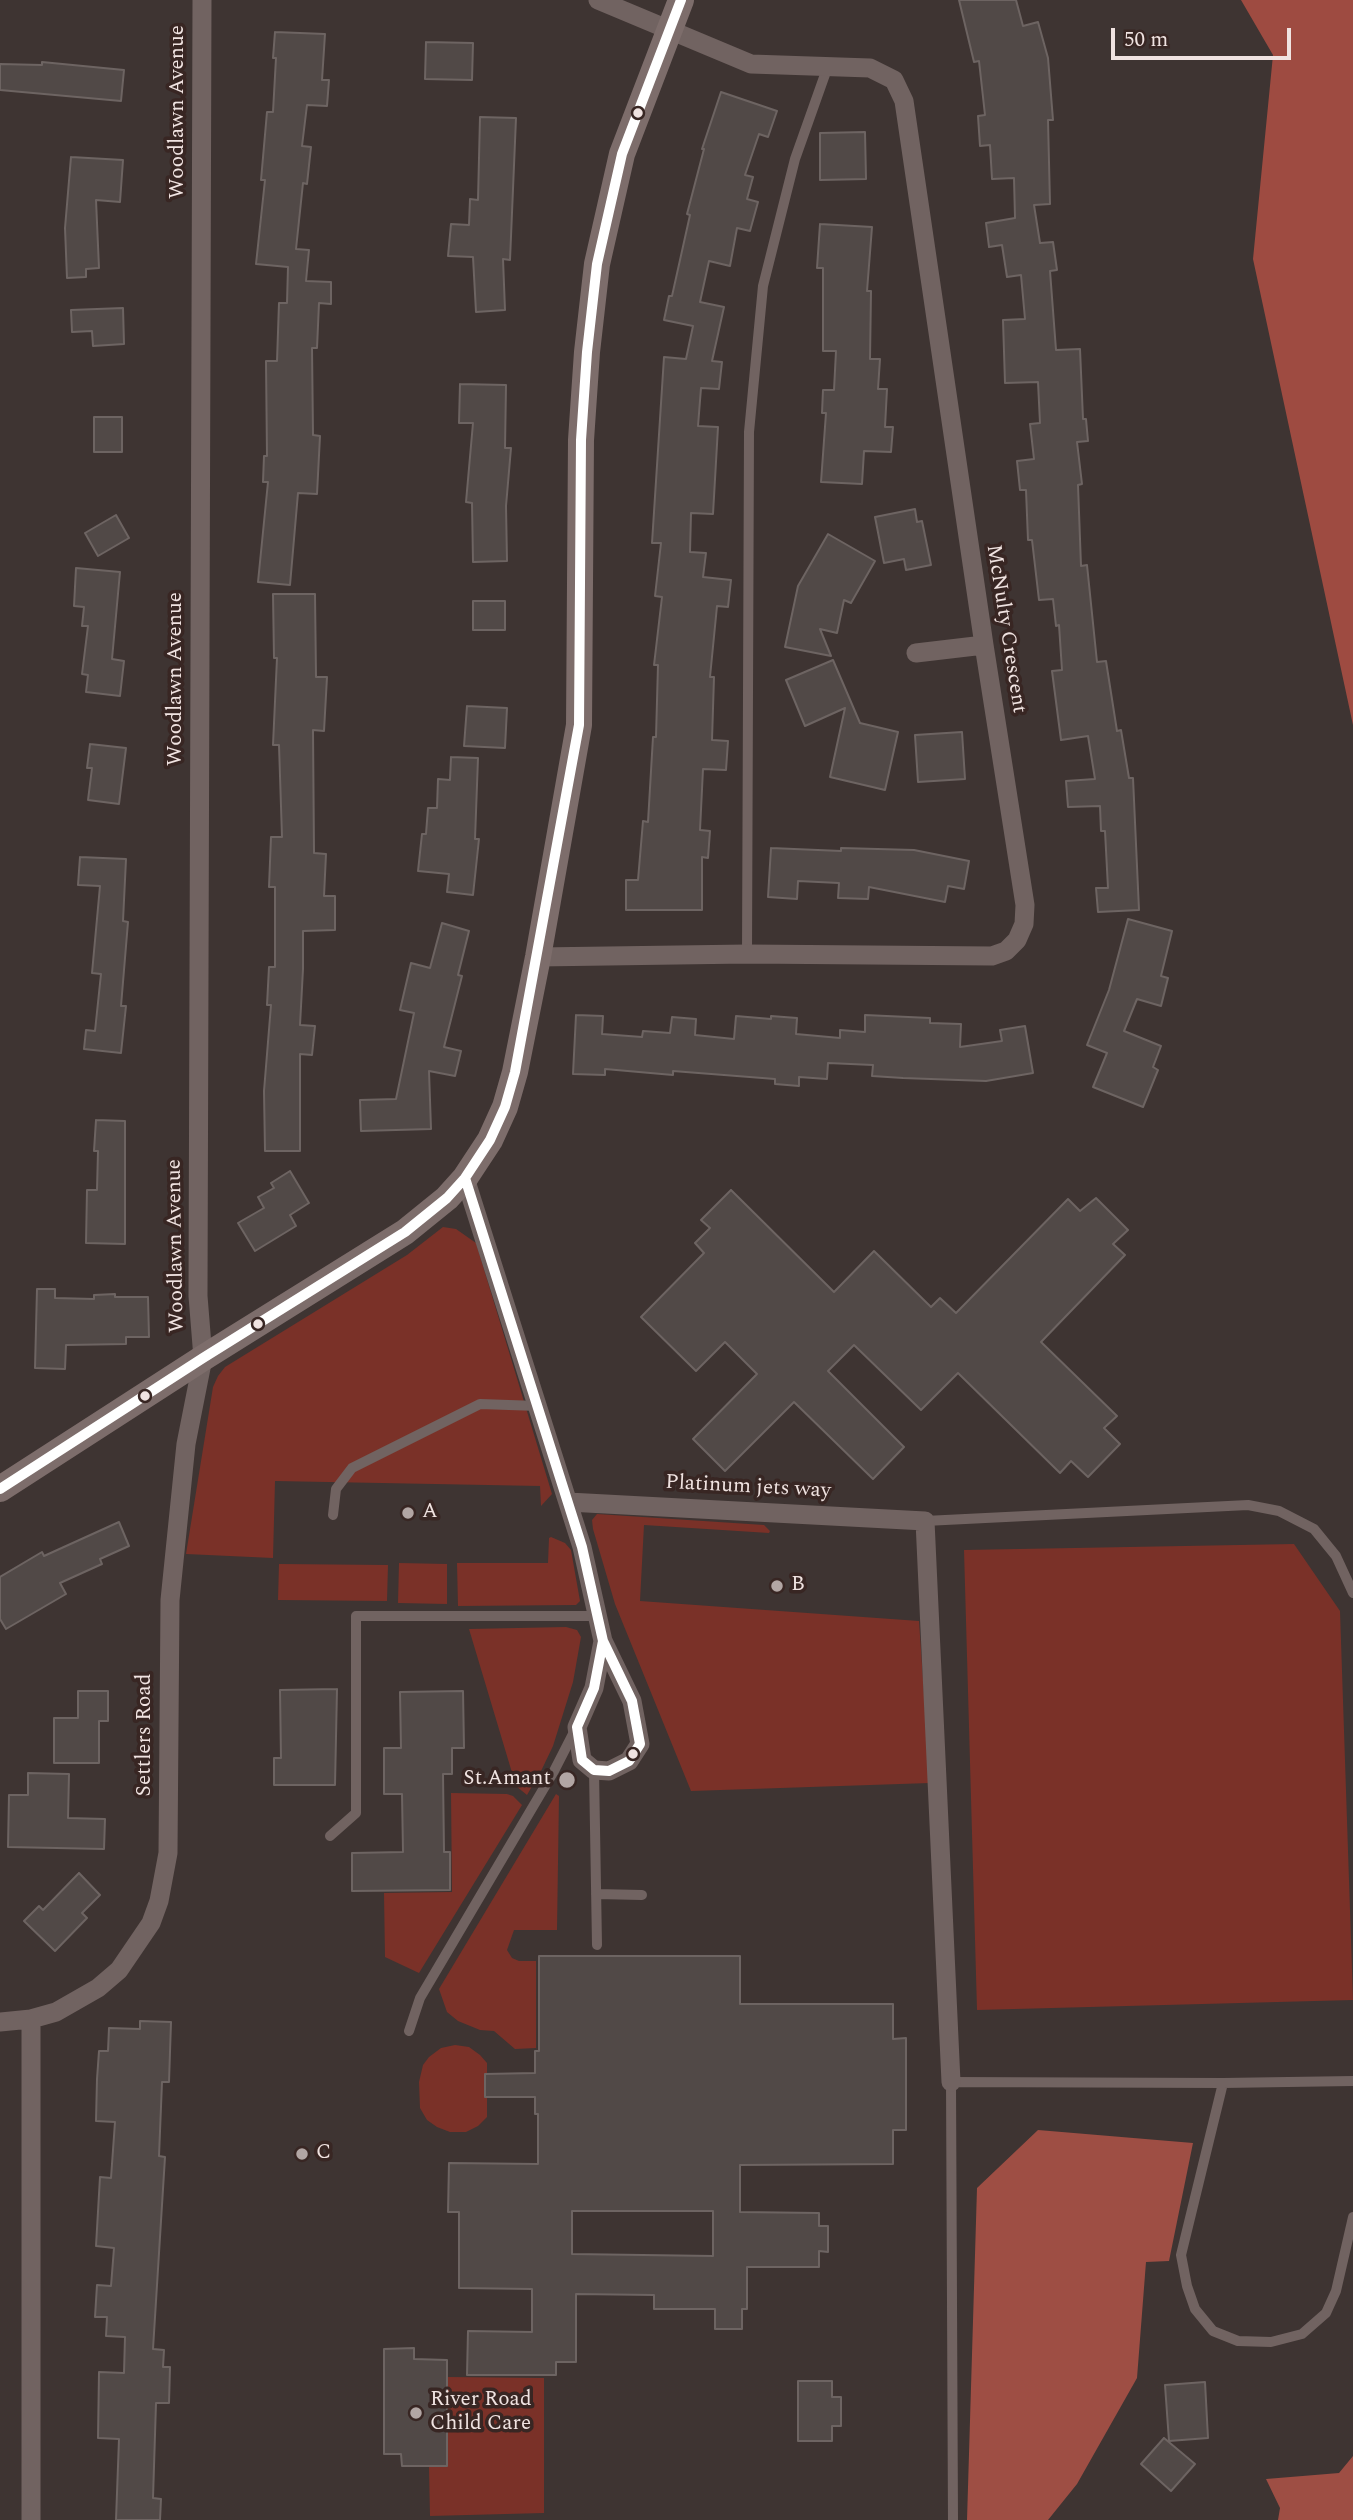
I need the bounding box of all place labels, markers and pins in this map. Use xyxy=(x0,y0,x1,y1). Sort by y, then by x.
unlabelled marker xyxy=(631,106,645,120)
unlabelled marker xyxy=(251,1317,265,1331)
unlabelled marker xyxy=(138,1389,152,1403)
place label: A xyxy=(422,1500,438,1526)
marker: A xyxy=(400,1505,416,1521)
place label: B xyxy=(791,1573,805,1599)
marker: B xyxy=(769,1578,785,1594)
unlabelled marker xyxy=(626,1747,640,1761)
place label: St.Amant xyxy=(463,1767,551,1793)
marker: St.Amant xyxy=(557,1770,577,1790)
place label: C xyxy=(316,2141,331,2167)
marker: C xyxy=(294,2146,310,2162)
place label: River Road Child Care xyxy=(430,2388,532,2438)
marker: River Road Child Care xyxy=(408,2405,424,2421)

